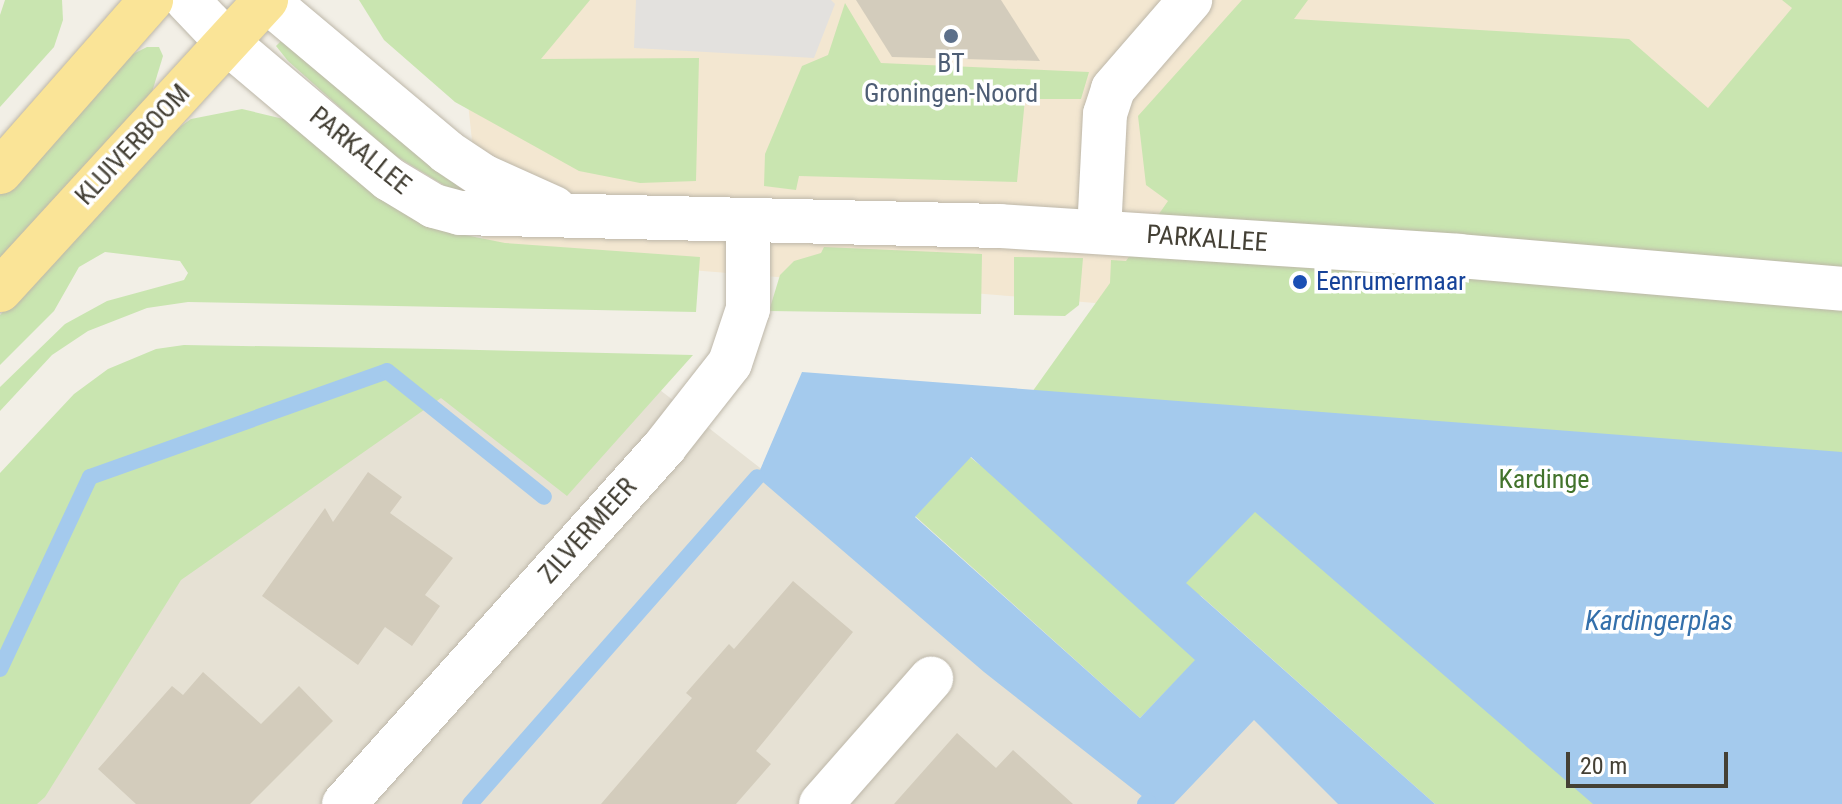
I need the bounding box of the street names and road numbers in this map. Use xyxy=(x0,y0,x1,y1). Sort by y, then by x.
street label: KLUIVERBOOM xyxy=(69,78,197,212)
street label: PARKALLEE xyxy=(303,101,417,201)
street label: PARKALLEE xyxy=(1145,219,1269,259)
street label: ZILVERMEER xyxy=(533,472,643,590)

